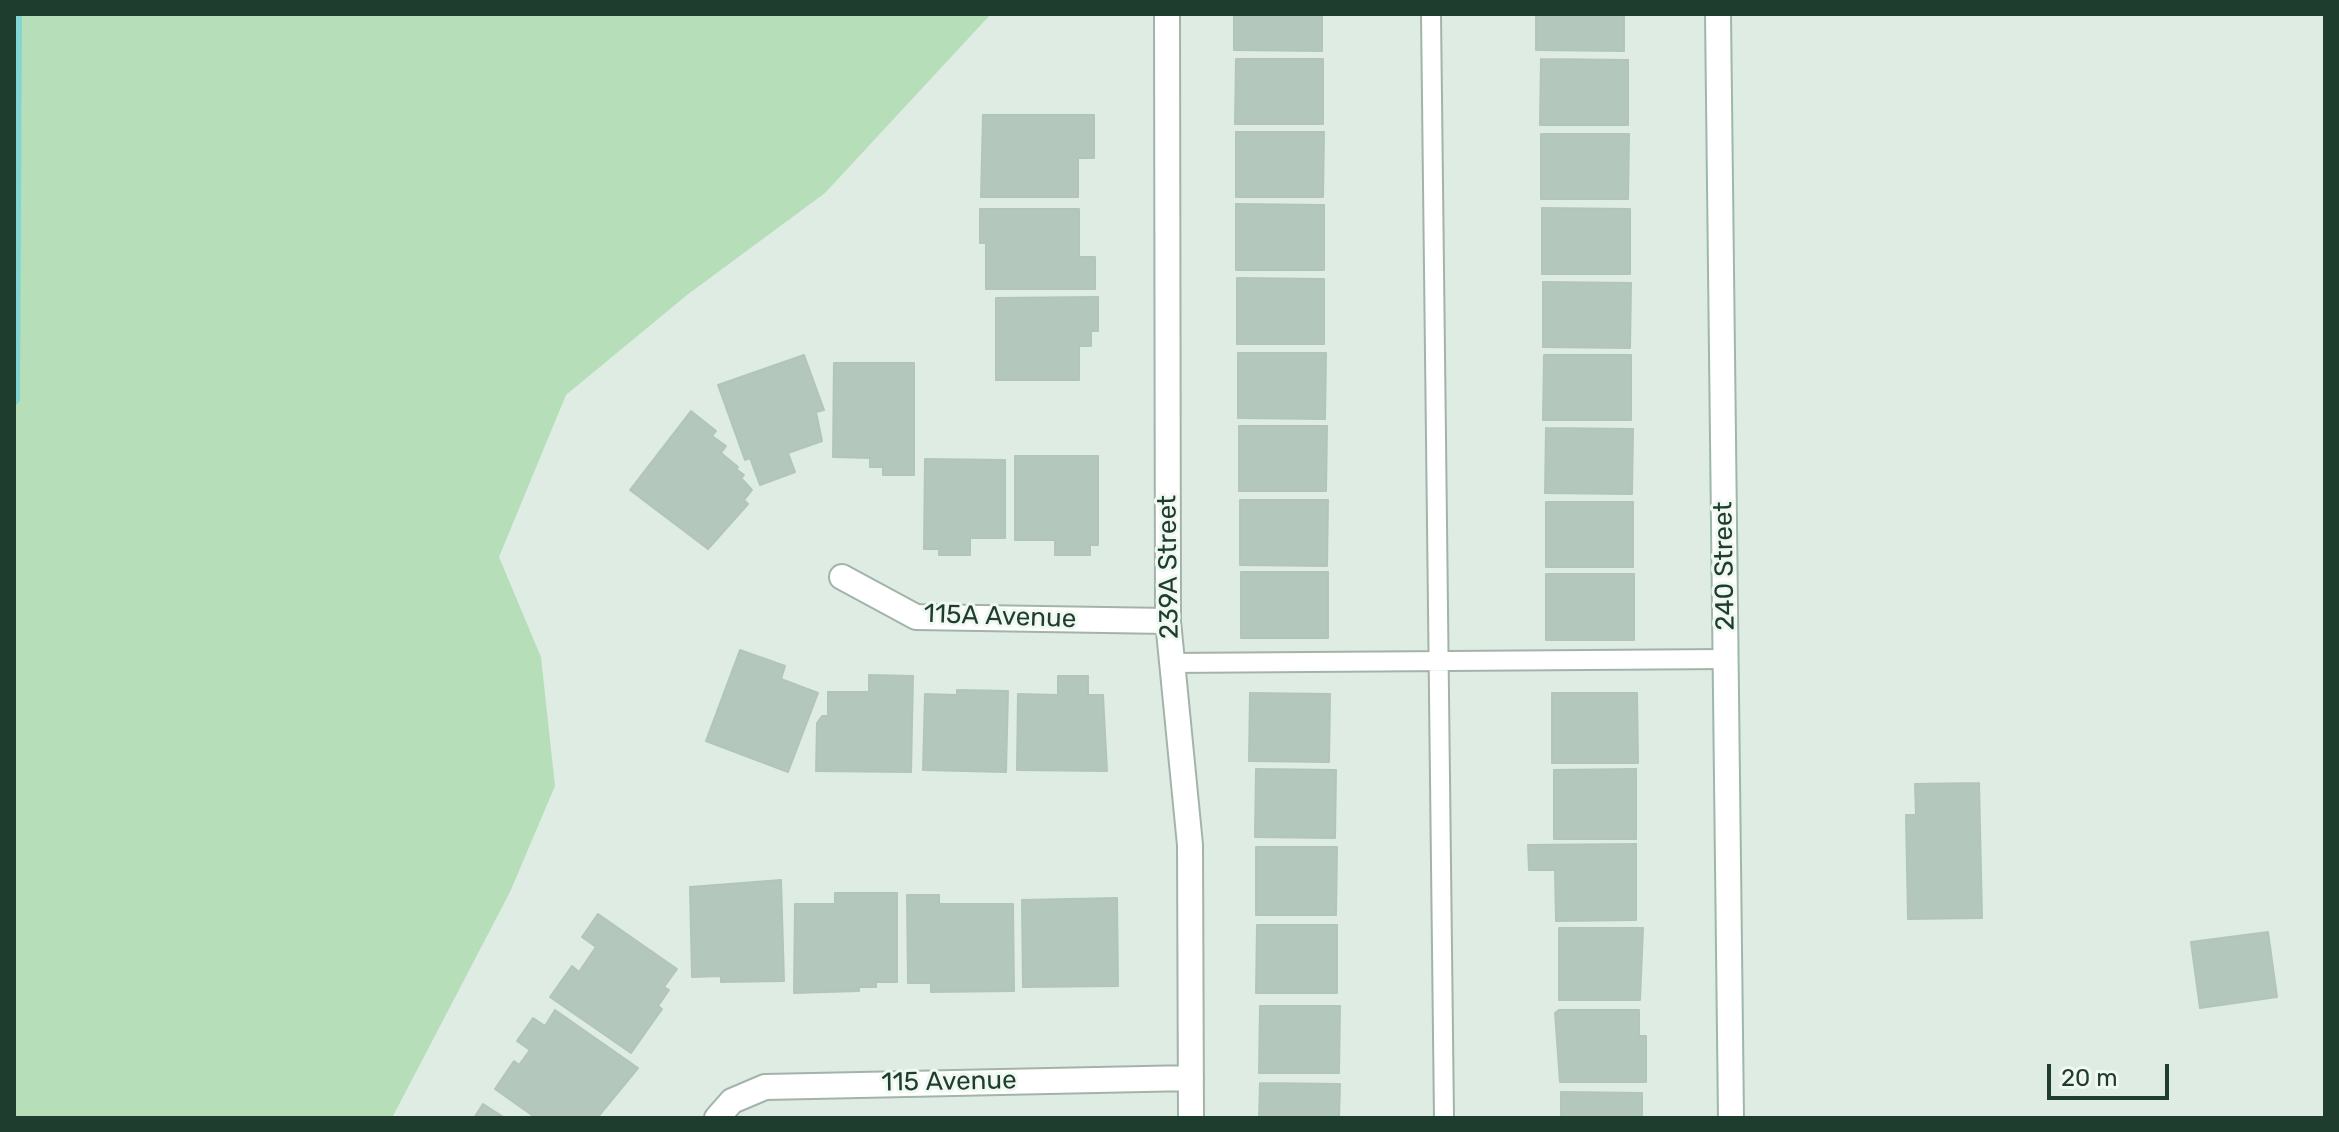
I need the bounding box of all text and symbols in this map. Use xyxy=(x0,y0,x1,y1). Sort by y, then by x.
street label: 239A Street xyxy=(1152,495,1186,639)
street label: 240 Street xyxy=(1708,501,1742,631)
street label: 115A Avenue xyxy=(923,599,1077,635)
scale bar xyxy=(2051,1048,2173,1098)
text: 20 m xyxy=(2061,1064,2118,1092)
street label: 115 Avenue xyxy=(881,1065,1017,1099)

